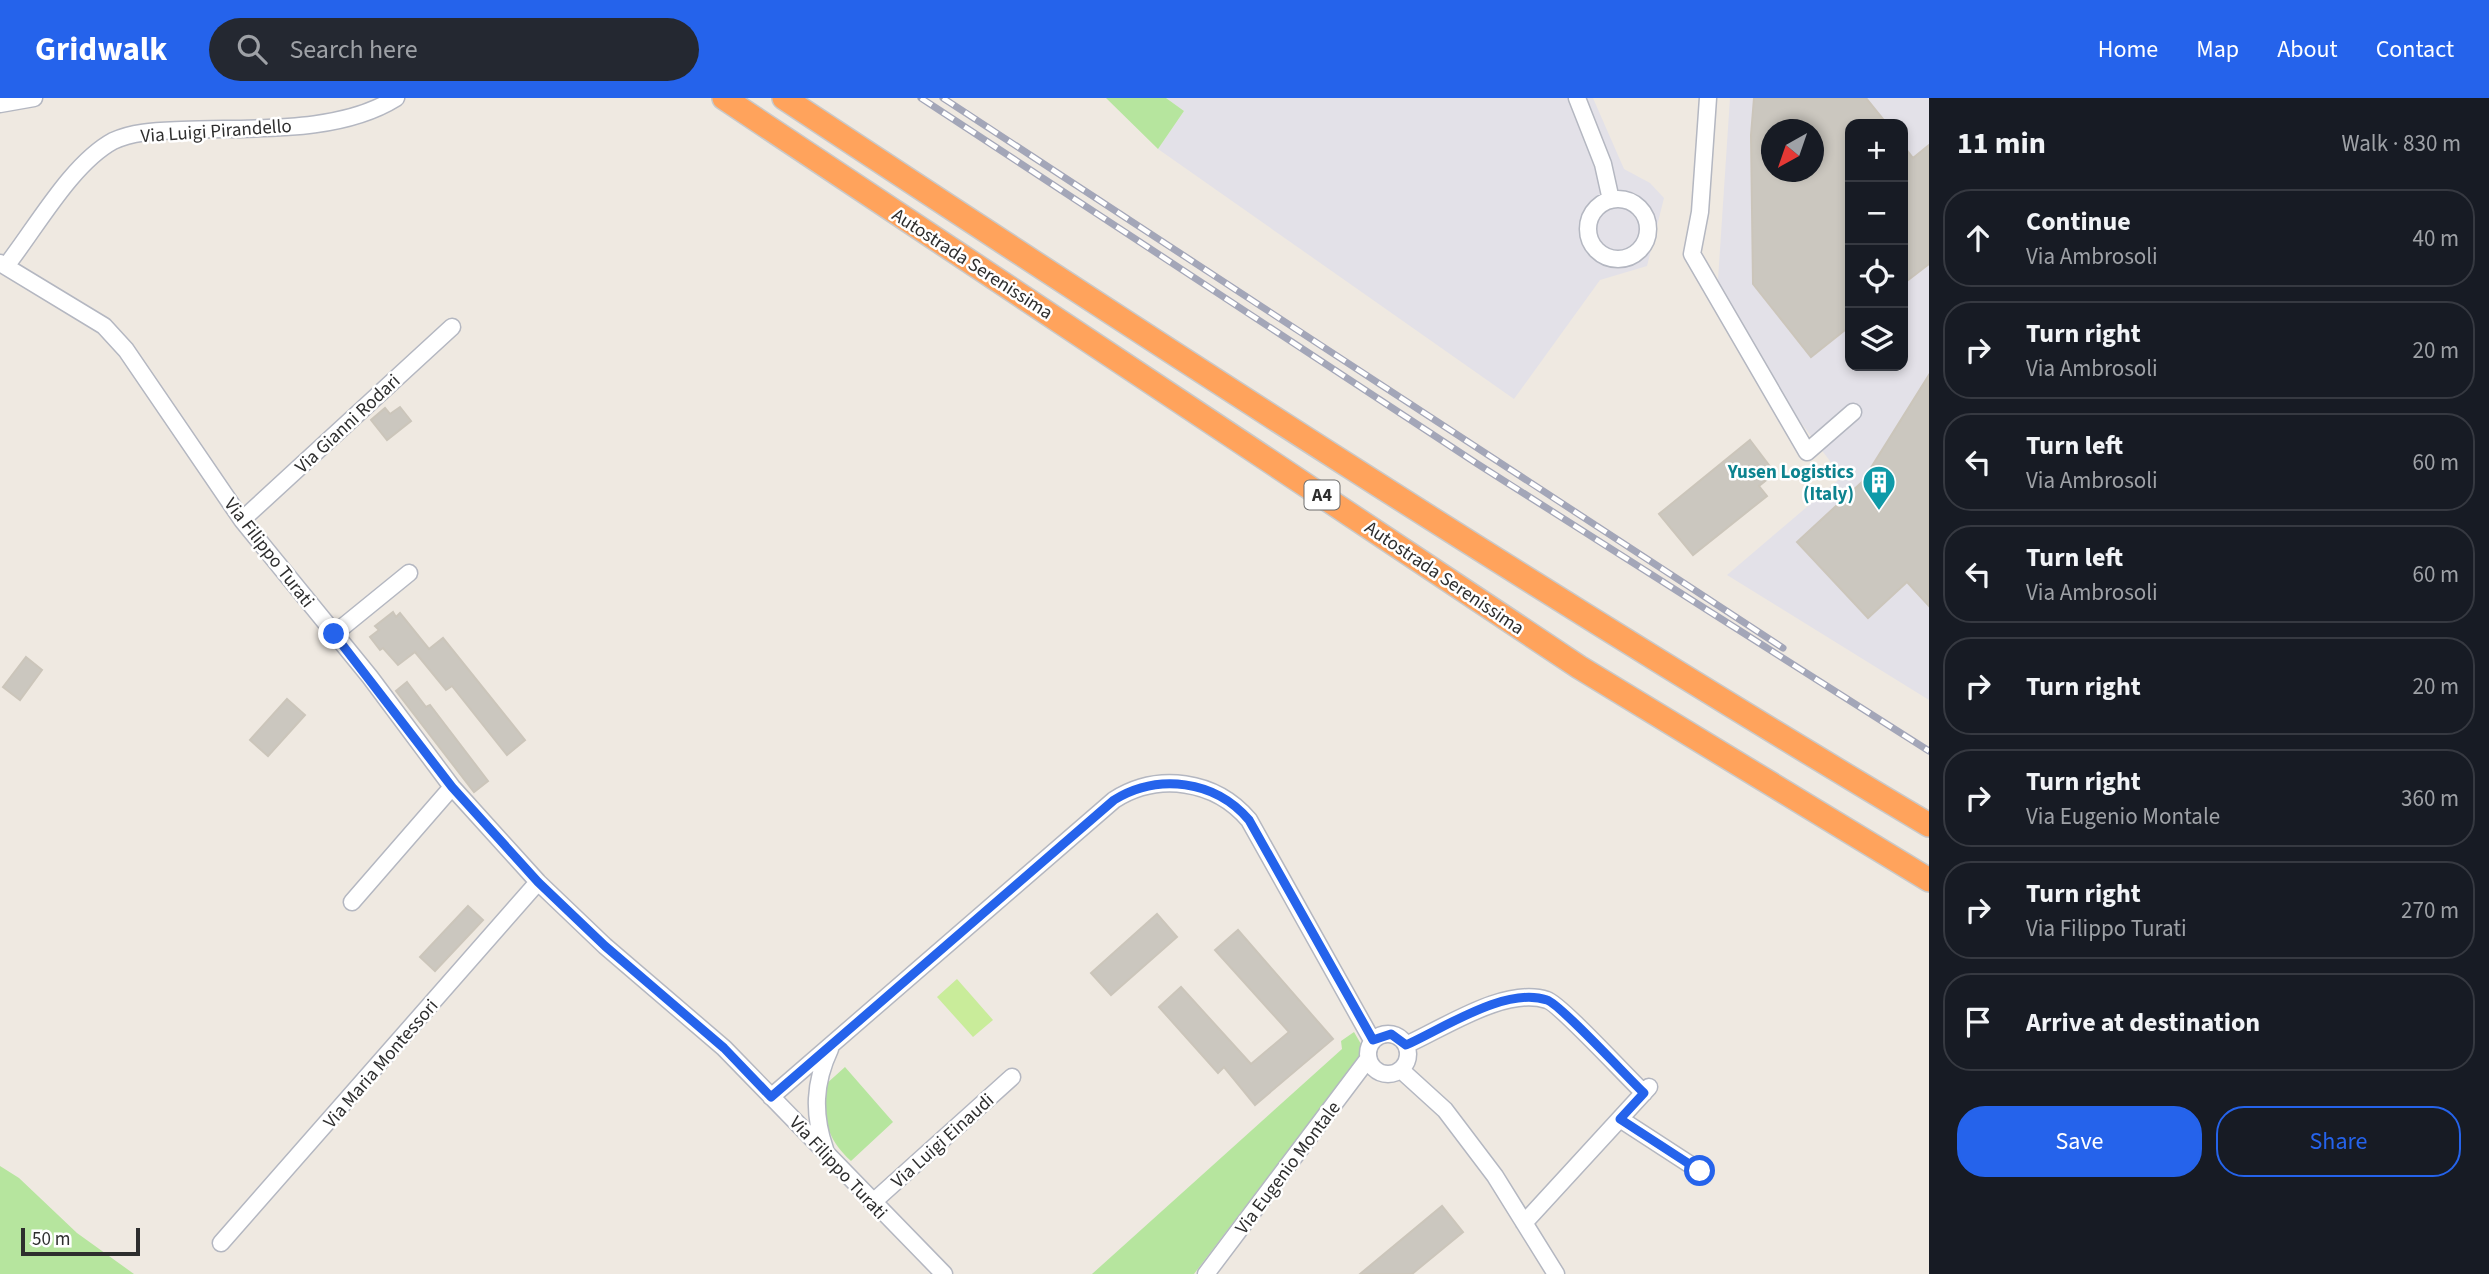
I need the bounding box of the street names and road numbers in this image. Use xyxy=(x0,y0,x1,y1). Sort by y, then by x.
street label: Via Luigi Pirandello xyxy=(140,113,293,150)
street label: Autostrada Serenissima xyxy=(886,202,1058,326)
street label: Via Gianni Rodari xyxy=(289,368,407,480)
road number: A4 xyxy=(1304,480,1340,510)
street label: Via Filippo Turati xyxy=(217,492,320,614)
street label: Autostrada Serenissima xyxy=(1359,515,1529,642)
street label: Via Maria Montessori xyxy=(317,993,445,1135)
street label: Via Luigi Einaudi xyxy=(886,1088,1000,1195)
street label: Via Eugenio Montale xyxy=(1229,1096,1347,1240)
street label: Via Filippo Turati xyxy=(783,1110,893,1226)

